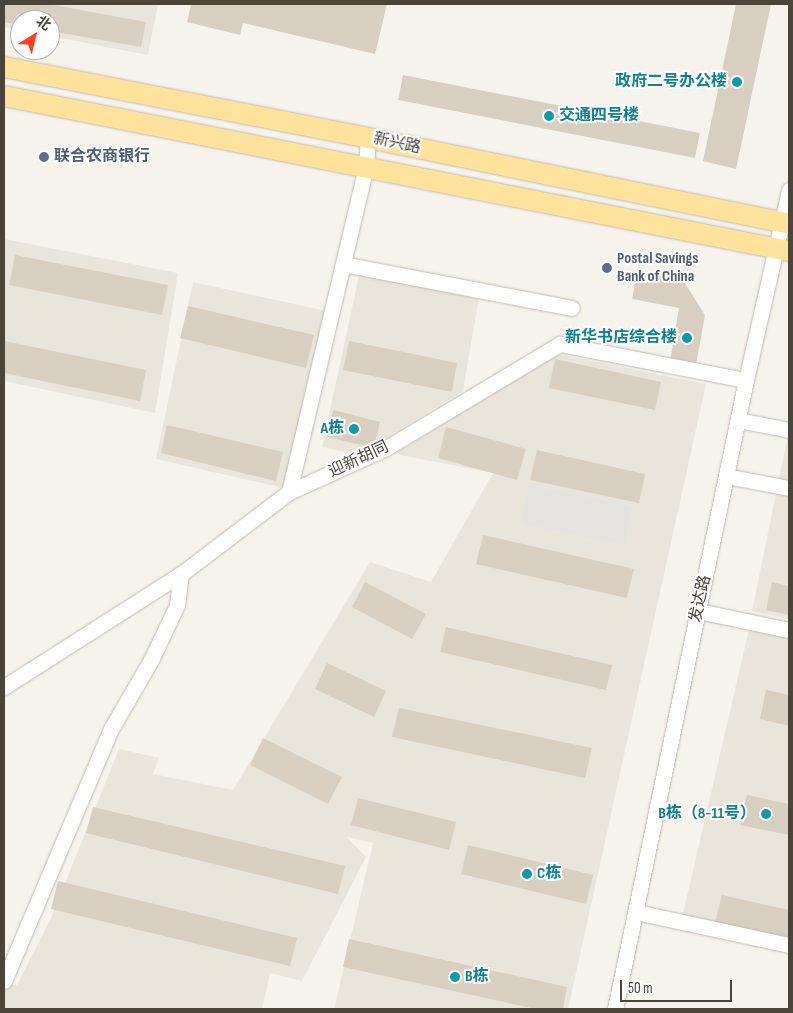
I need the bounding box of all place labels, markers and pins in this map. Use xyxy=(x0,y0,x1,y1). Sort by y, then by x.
place label: 政府二号办公楼 xyxy=(615,72,727,92)
marker: 政府二号办公楼 xyxy=(731,76,743,88)
place label: 交通四号楼 xyxy=(559,106,639,126)
marker: 交通四号楼 xyxy=(543,110,555,122)
place label: 联合农商银行 xyxy=(54,147,150,167)
marker: 联合农商银行 xyxy=(38,151,50,163)
place label: Postal Savings Bank of China xyxy=(617,249,698,287)
marker: Postal Savings Bank of China xyxy=(601,262,613,274)
place label: 新华书店综合楼 xyxy=(565,328,677,348)
marker: 新华书店综合楼 xyxy=(681,332,693,344)
place label: A栋 xyxy=(320,419,344,439)
marker: A栋 xyxy=(348,423,360,435)
place label: B栋（8-11号） xyxy=(658,804,756,824)
marker: B栋（8-11号） xyxy=(760,808,772,820)
place label: C栋 xyxy=(537,864,561,884)
marker: C栋 xyxy=(521,868,533,880)
place label: B栋 xyxy=(465,967,489,987)
marker: B栋 xyxy=(449,971,461,983)

